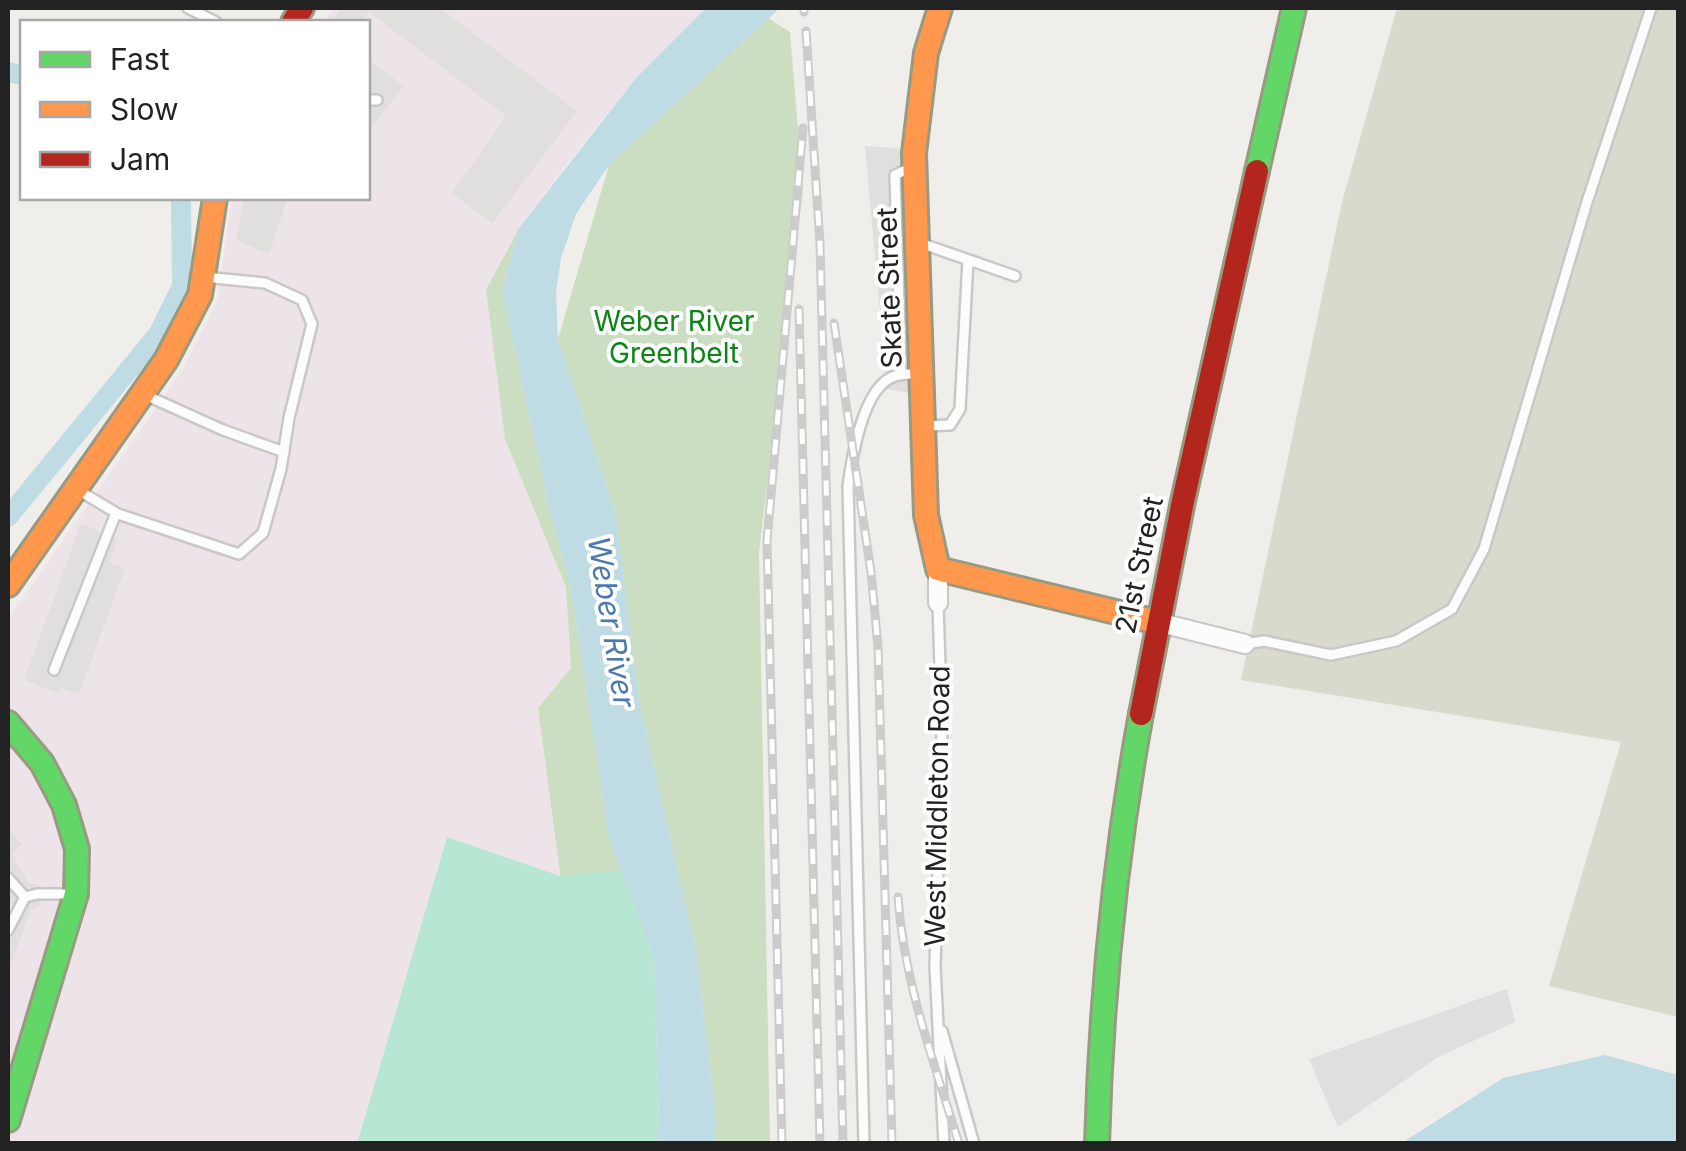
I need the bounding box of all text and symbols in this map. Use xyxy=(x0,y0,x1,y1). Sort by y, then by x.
legend xyxy=(20,20,370,200)
text: Fast xyxy=(110,41,170,77)
text: Slow xyxy=(110,91,179,127)
text: Jam xyxy=(110,141,170,177)
street label: Skate Street xyxy=(869,207,909,369)
park label: Weber River Greenbelt xyxy=(593,304,755,370)
street label: 21st Street xyxy=(1108,493,1170,637)
water label: Weber River xyxy=(581,534,643,710)
street label: West Middleton Road xyxy=(918,665,956,947)

